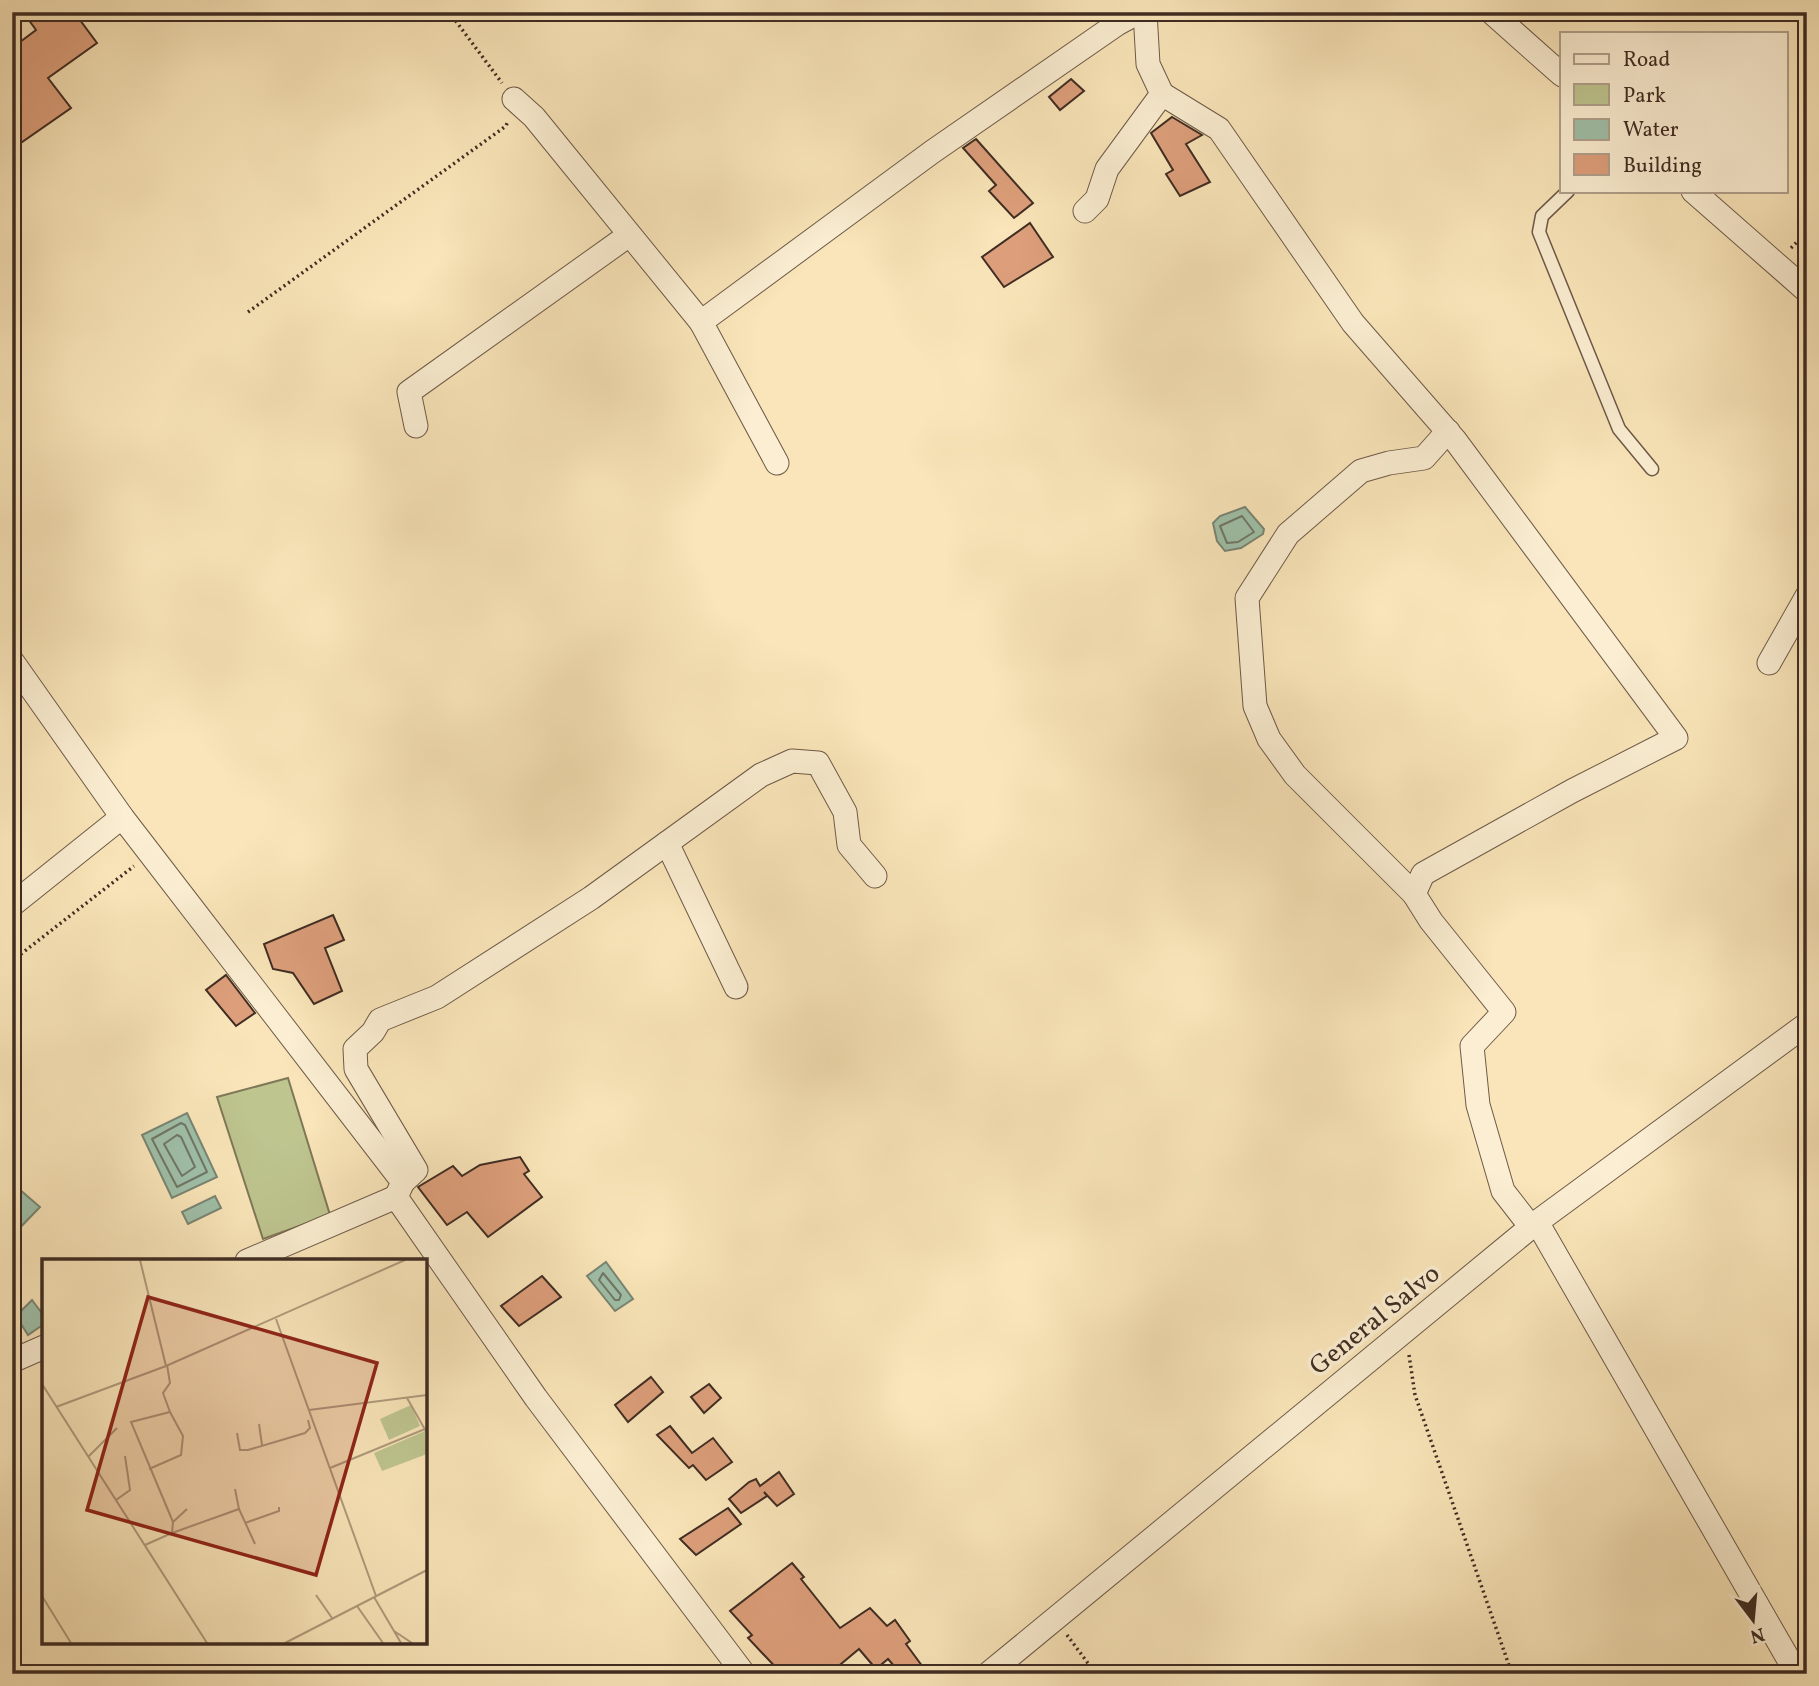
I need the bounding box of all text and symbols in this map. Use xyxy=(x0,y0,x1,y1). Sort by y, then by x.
legend xyxy=(1560,32,1787,192)
text: Road xyxy=(1623,46,1670,75)
text: Park xyxy=(1623,82,1666,111)
text: Water xyxy=(1623,116,1679,145)
text: Building xyxy=(1623,152,1702,181)
street label: General Salvo xyxy=(1302,1257,1448,1384)
inset map xyxy=(42,1259,427,1644)
north arrow xyxy=(1717,1584,1787,1654)
text: N xyxy=(1747,1620,1767,1649)

